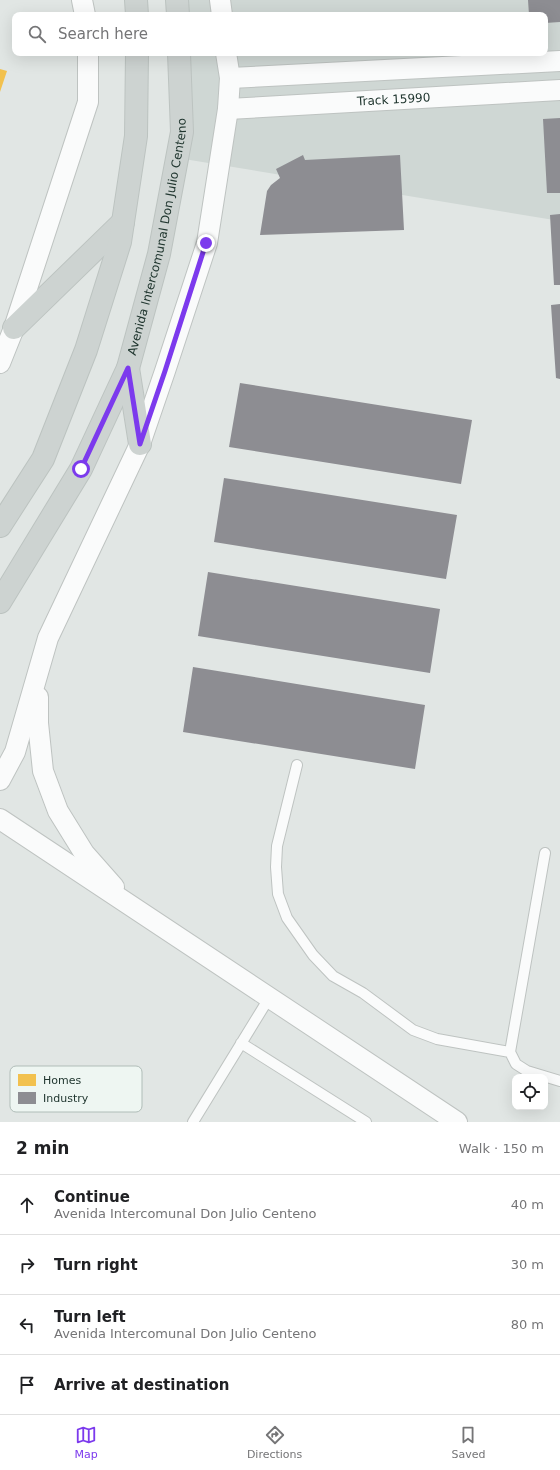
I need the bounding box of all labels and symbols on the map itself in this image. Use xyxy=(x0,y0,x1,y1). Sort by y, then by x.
street label: Track 15990 xyxy=(356,90,431,109)
street label: Avenida Intercomunal Don Julio Centeno xyxy=(125,118,189,357)
route end xyxy=(197,234,215,252)
route start xyxy=(72,460,90,478)
legend xyxy=(10,1066,142,1112)
text: Homes xyxy=(43,1074,81,1087)
text: Industry xyxy=(43,1092,89,1105)

